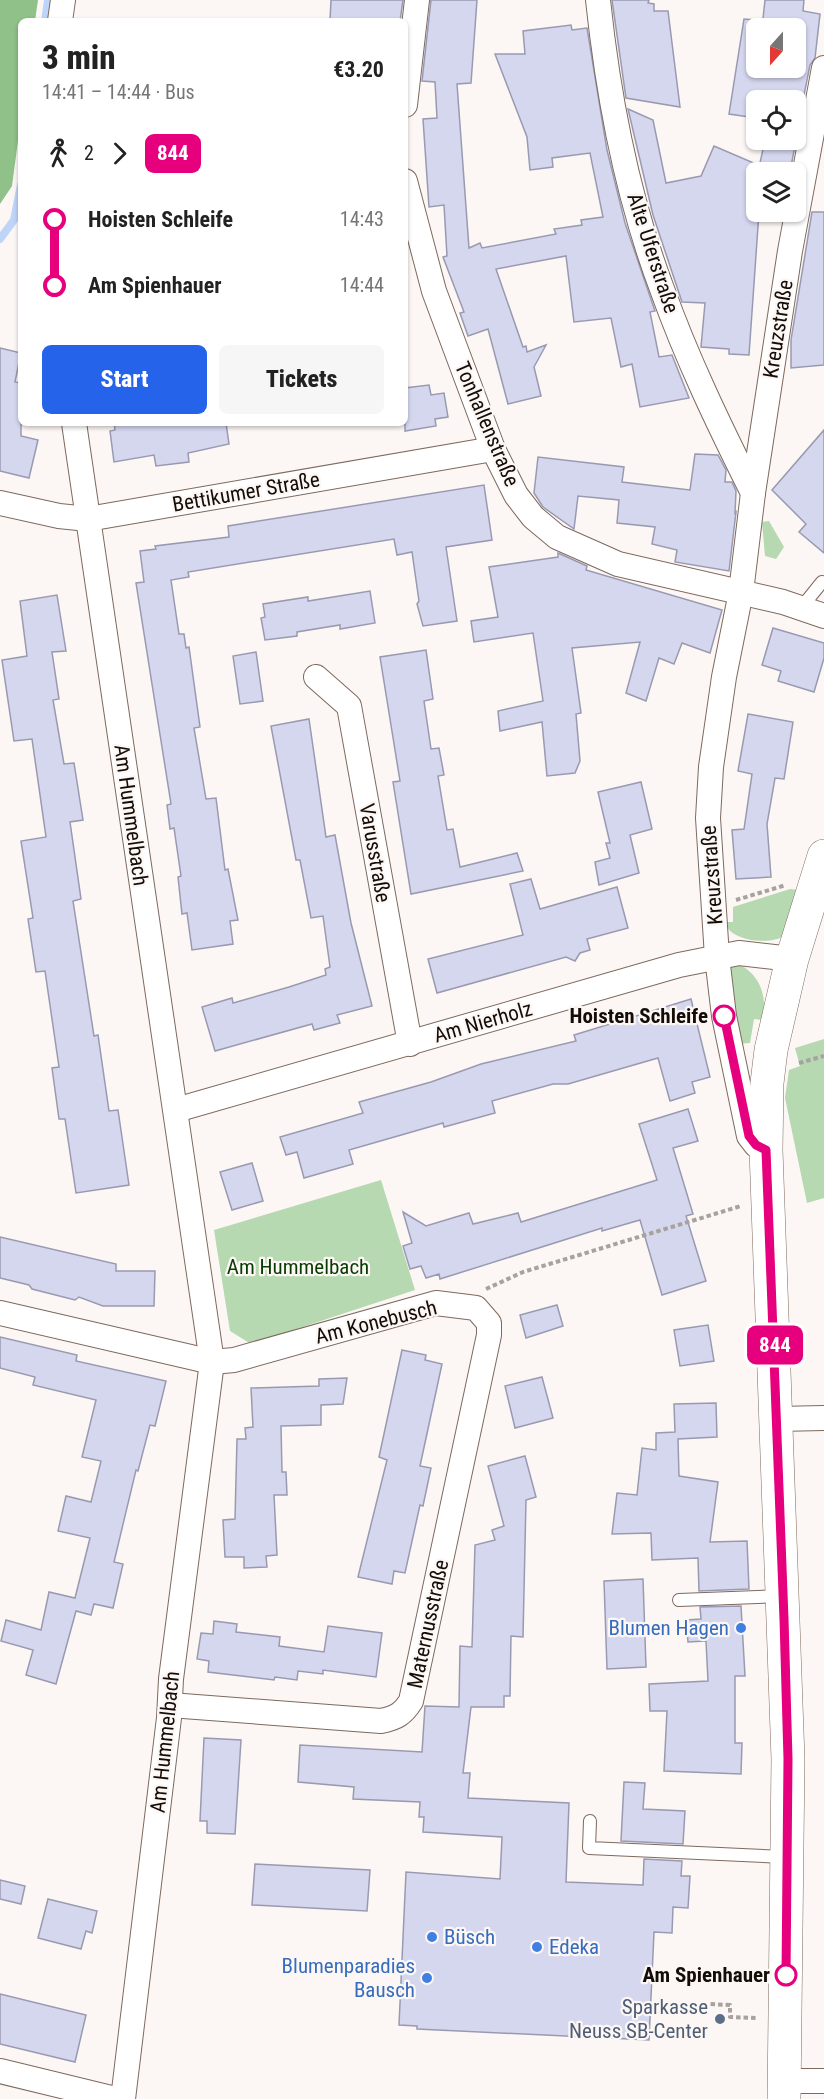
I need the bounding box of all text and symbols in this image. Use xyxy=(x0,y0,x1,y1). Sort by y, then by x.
north arrow xyxy=(746,18,806,78)
map controls xyxy=(746,18,806,222)
text: 3 min xyxy=(42,38,116,77)
text: €3.20 xyxy=(333,57,384,82)
text: 14:41 – 14:44 · Bus xyxy=(42,80,195,104)
button: locate xyxy=(746,90,806,150)
icon: walk xyxy=(42,137,75,170)
icon: forward xyxy=(103,137,136,170)
text: 2 xyxy=(84,141,94,165)
text: 844 xyxy=(157,141,189,165)
button: layers xyxy=(746,162,806,222)
street label: Alte Uferstraße xyxy=(622,190,684,316)
text: Hoisten Schleife xyxy=(88,207,233,232)
text: 14:43 xyxy=(340,207,384,231)
text: Am Spienhauer xyxy=(88,273,222,298)
text: 14:44 xyxy=(340,273,384,297)
street label: Kreuzstraße xyxy=(758,278,798,380)
button: Start xyxy=(42,345,207,414)
button: Tickets xyxy=(219,345,384,414)
street label: Tonhallenstraße xyxy=(450,358,524,490)
street label: Bettikumer Straße xyxy=(171,467,322,517)
street label: Am Hummelbach xyxy=(109,743,153,887)
street label: Varusstraße xyxy=(354,802,396,905)
street label: Kreuzstraße xyxy=(697,824,727,925)
street label: Am Nierholz xyxy=(431,996,535,1048)
place label: Hoisten Schleife xyxy=(570,1004,708,1028)
marker: Hoisten Schleife xyxy=(713,1005,735,1027)
park label: Am Hummelbach xyxy=(227,1255,369,1279)
street label: Am Konebusch xyxy=(313,1295,439,1349)
line badge: 844 xyxy=(740,1326,810,1364)
text: 844 xyxy=(759,1333,791,1357)
street label: Maternusstraße xyxy=(403,1557,453,1691)
place label: Blumen Hagen xyxy=(608,1616,729,1640)
marker: Blumen Hagen xyxy=(734,1621,748,1635)
street label: Am Hummelbach xyxy=(146,1670,184,1814)
place label: Büsch xyxy=(444,1925,495,1949)
marker: Büsch xyxy=(425,1930,439,1944)
place label: Edeka xyxy=(549,1935,599,1959)
marker: Edeka xyxy=(530,1940,544,1954)
place label: Blumenparadies Bausch xyxy=(282,1954,415,2002)
place label: Am Spienhauer xyxy=(643,1963,770,1987)
marker: Am Spienhauer xyxy=(775,1964,797,1986)
marker: Blumenparadies Bausch xyxy=(420,1971,434,1985)
place label: Sparkasse Neuss SB-Center xyxy=(569,1995,708,2043)
marker: Sparkasse Neuss SB-Center xyxy=(713,2012,727,2026)

